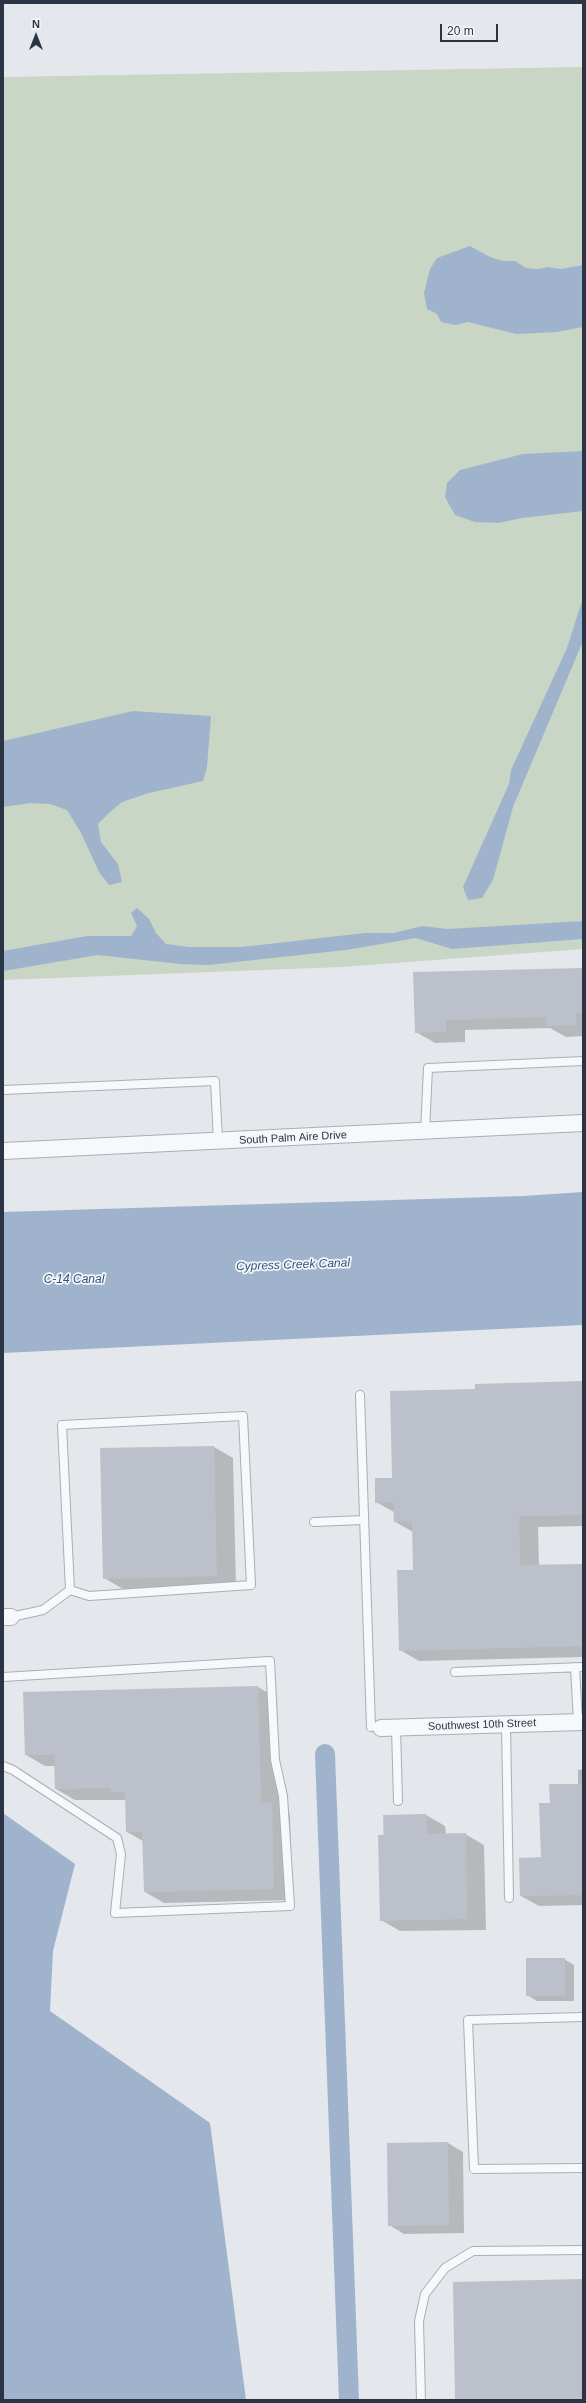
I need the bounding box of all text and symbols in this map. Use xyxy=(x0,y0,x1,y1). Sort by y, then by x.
north arrow xyxy=(16,16,56,56)
scale bar xyxy=(442,16,500,42)
text: N xyxy=(32,18,40,30)
text: 20 m xyxy=(447,24,474,38)
street label: South Palm Aire Drive xyxy=(239,1129,347,1147)
water label: Cypress Creek Canal xyxy=(236,1256,350,1274)
water label: C-14 Canal xyxy=(44,1273,104,1287)
street label: Southwest 10th Street xyxy=(428,1717,536,1733)

